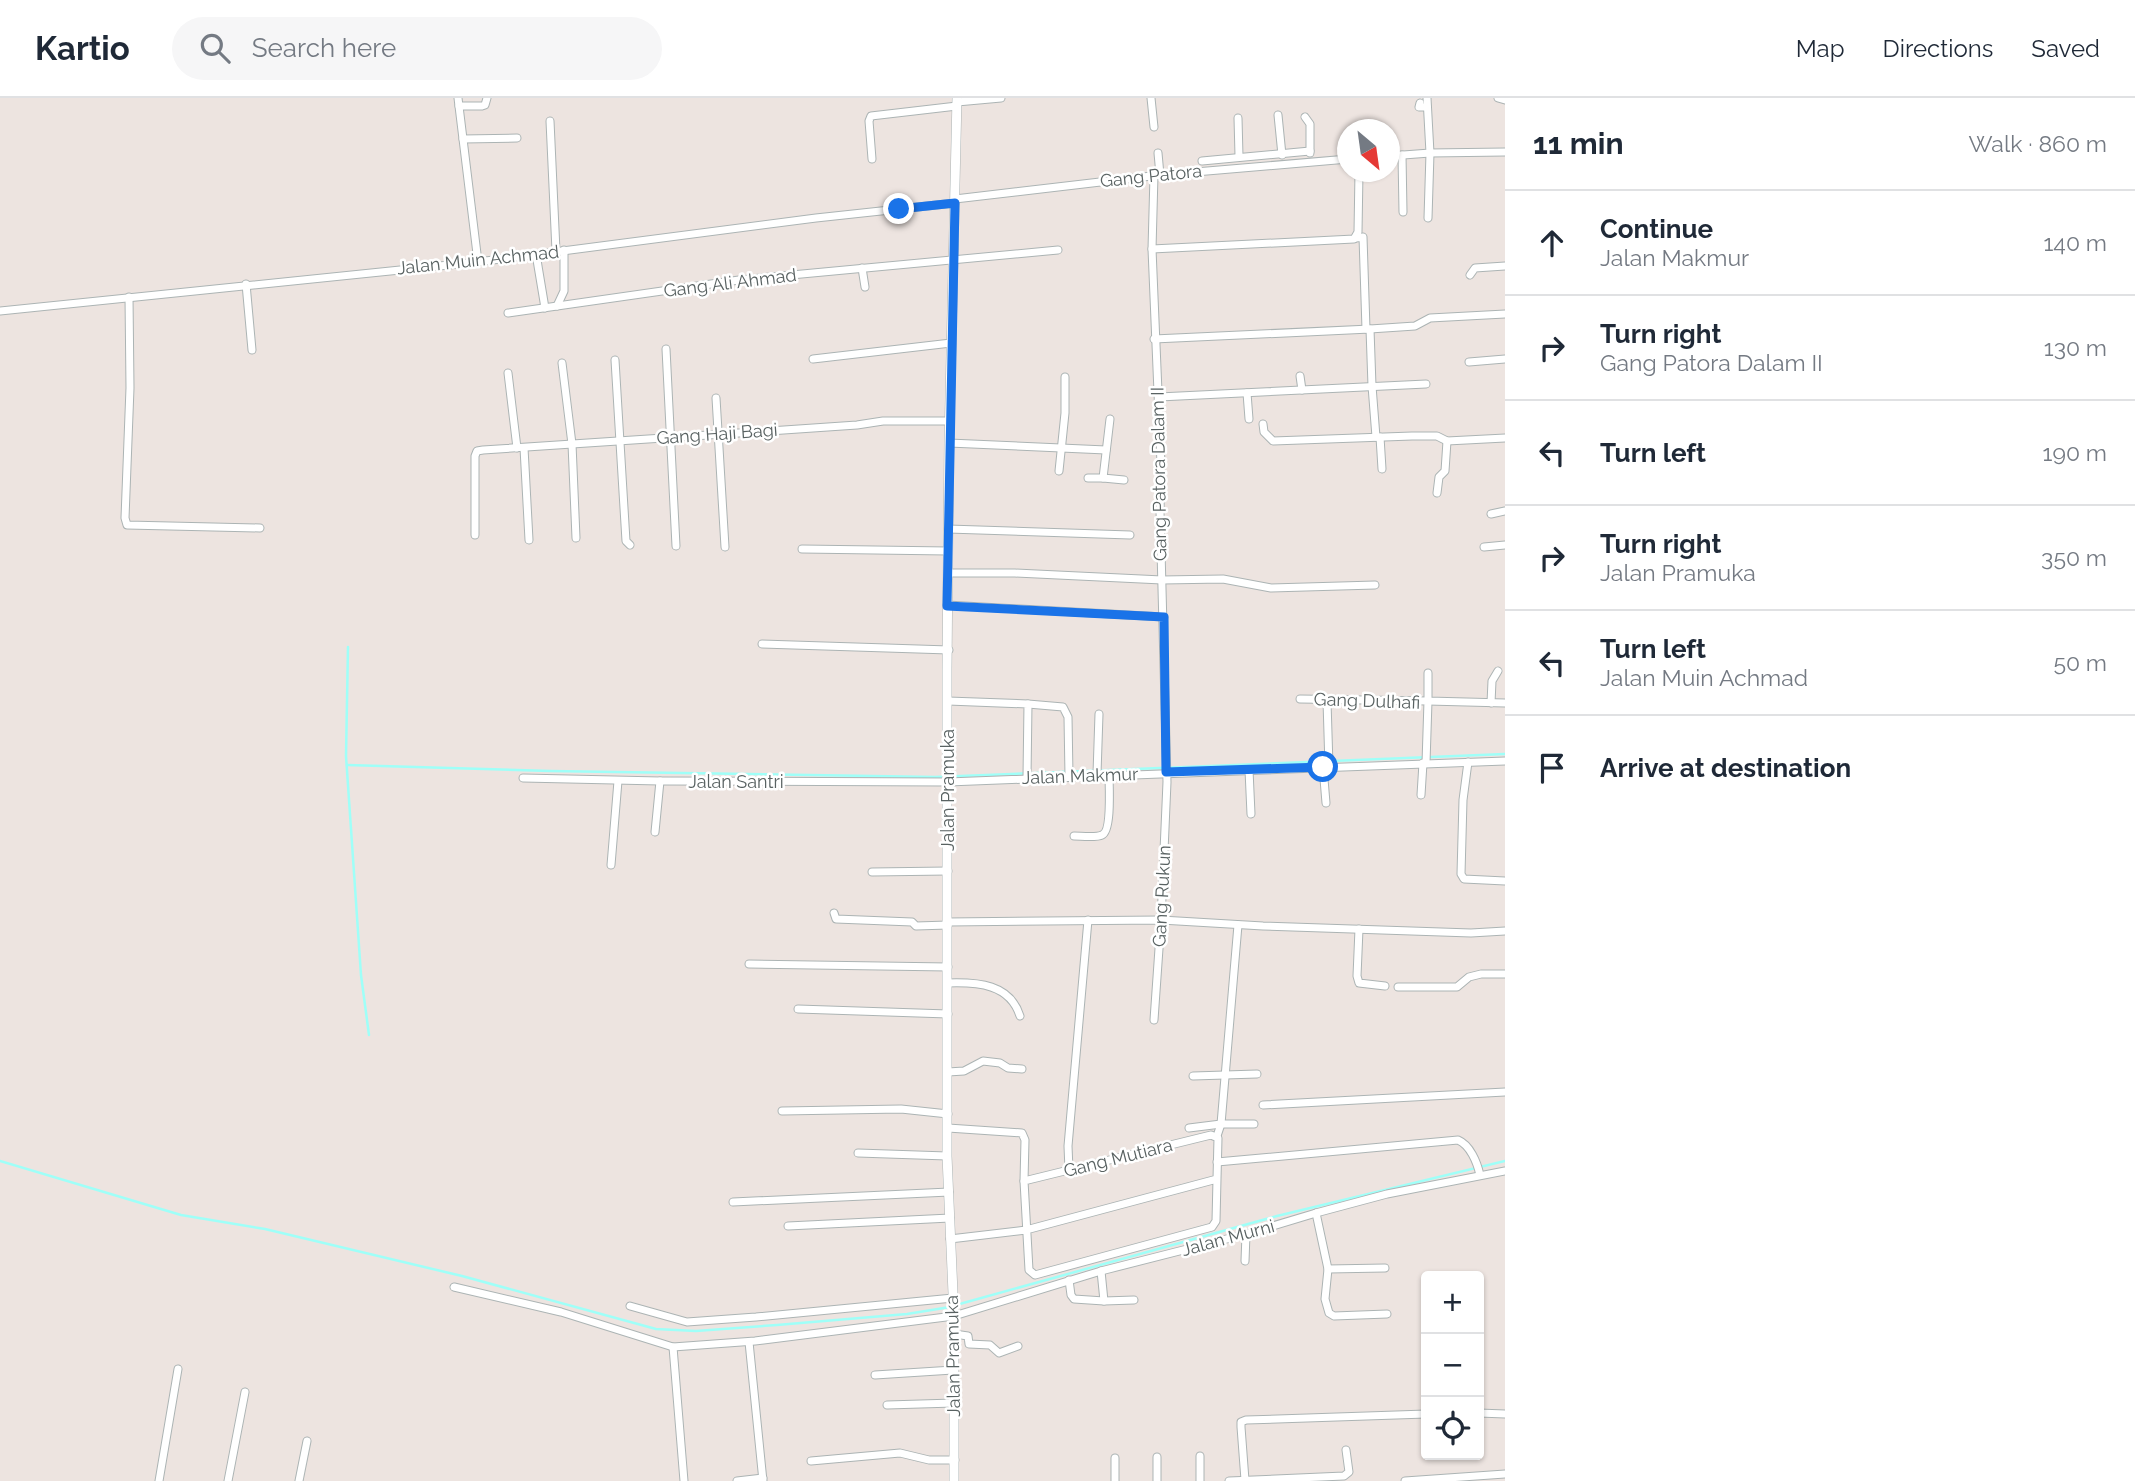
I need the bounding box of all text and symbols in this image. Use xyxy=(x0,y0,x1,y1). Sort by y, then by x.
search box xyxy=(172,17,662,80)
text: Kartio xyxy=(35,29,130,68)
icon: search xyxy=(196,29,234,67)
text: Search here xyxy=(252,33,396,63)
text: Map xyxy=(1796,34,1845,63)
text: Directions xyxy=(1883,34,1993,63)
text: Saved xyxy=(2031,34,2100,63)
north arrow xyxy=(1337,119,1400,182)
text: 11 min xyxy=(1533,126,1624,161)
text: Walk · 860 m xyxy=(1969,130,2107,157)
street label: Gang Patora xyxy=(1099,160,1203,191)
route end xyxy=(883,193,914,224)
text: Continue xyxy=(1600,214,1713,244)
icon: ahead xyxy=(1533,224,1571,262)
text: 140 m xyxy=(2044,229,2107,256)
street label: Jalan Muin Achmad xyxy=(396,241,560,278)
text: Jalan Makmur xyxy=(1600,244,1749,271)
street label: Gang Ali Ahmad xyxy=(662,264,798,301)
text: Turn right xyxy=(1600,319,1721,349)
icon: right xyxy=(1533,329,1571,367)
text: 130 m xyxy=(2044,334,2107,361)
text: Gang Patora Dalam II xyxy=(1600,349,1823,376)
street label: Gang Patora Dalam II xyxy=(1146,387,1171,561)
street label: Gang Haji Bagi xyxy=(656,419,778,448)
icon: left xyxy=(1533,434,1571,472)
text: Turn left xyxy=(1600,438,1706,468)
text: 190 m xyxy=(2043,439,2107,466)
text: Turn right xyxy=(1600,529,1721,559)
icon: right xyxy=(1533,539,1571,577)
text: 350 m xyxy=(2041,544,2107,571)
text: Jalan Pramuka xyxy=(1600,559,1756,586)
text: Turn left xyxy=(1600,634,1706,664)
icon: left xyxy=(1533,644,1571,682)
text: 50 m xyxy=(2053,649,2107,676)
text: Jalan Muin Achmad xyxy=(1600,664,1808,691)
street label: Gang Dulhafi xyxy=(1313,688,1421,713)
street label: Jalan Pramuka xyxy=(937,729,958,851)
icon: arrive xyxy=(1533,749,1571,787)
route start xyxy=(1307,751,1338,782)
text: Arrive at destination xyxy=(1600,753,1851,783)
street label: Jalan Makmur xyxy=(1021,763,1139,788)
street label: Jalan Santri xyxy=(688,771,784,792)
street label: Gang Rukun xyxy=(1148,845,1175,947)
street label: Gang Mutiara xyxy=(1061,1134,1174,1181)
street label: Jalan Murni xyxy=(1179,1215,1277,1260)
map controls xyxy=(1421,1271,1484,1460)
button: + xyxy=(1421,1271,1484,1334)
street label: Jalan Pramuka xyxy=(941,1295,964,1417)
button: − xyxy=(1421,1334,1484,1397)
button: locate xyxy=(1421,1397,1484,1460)

